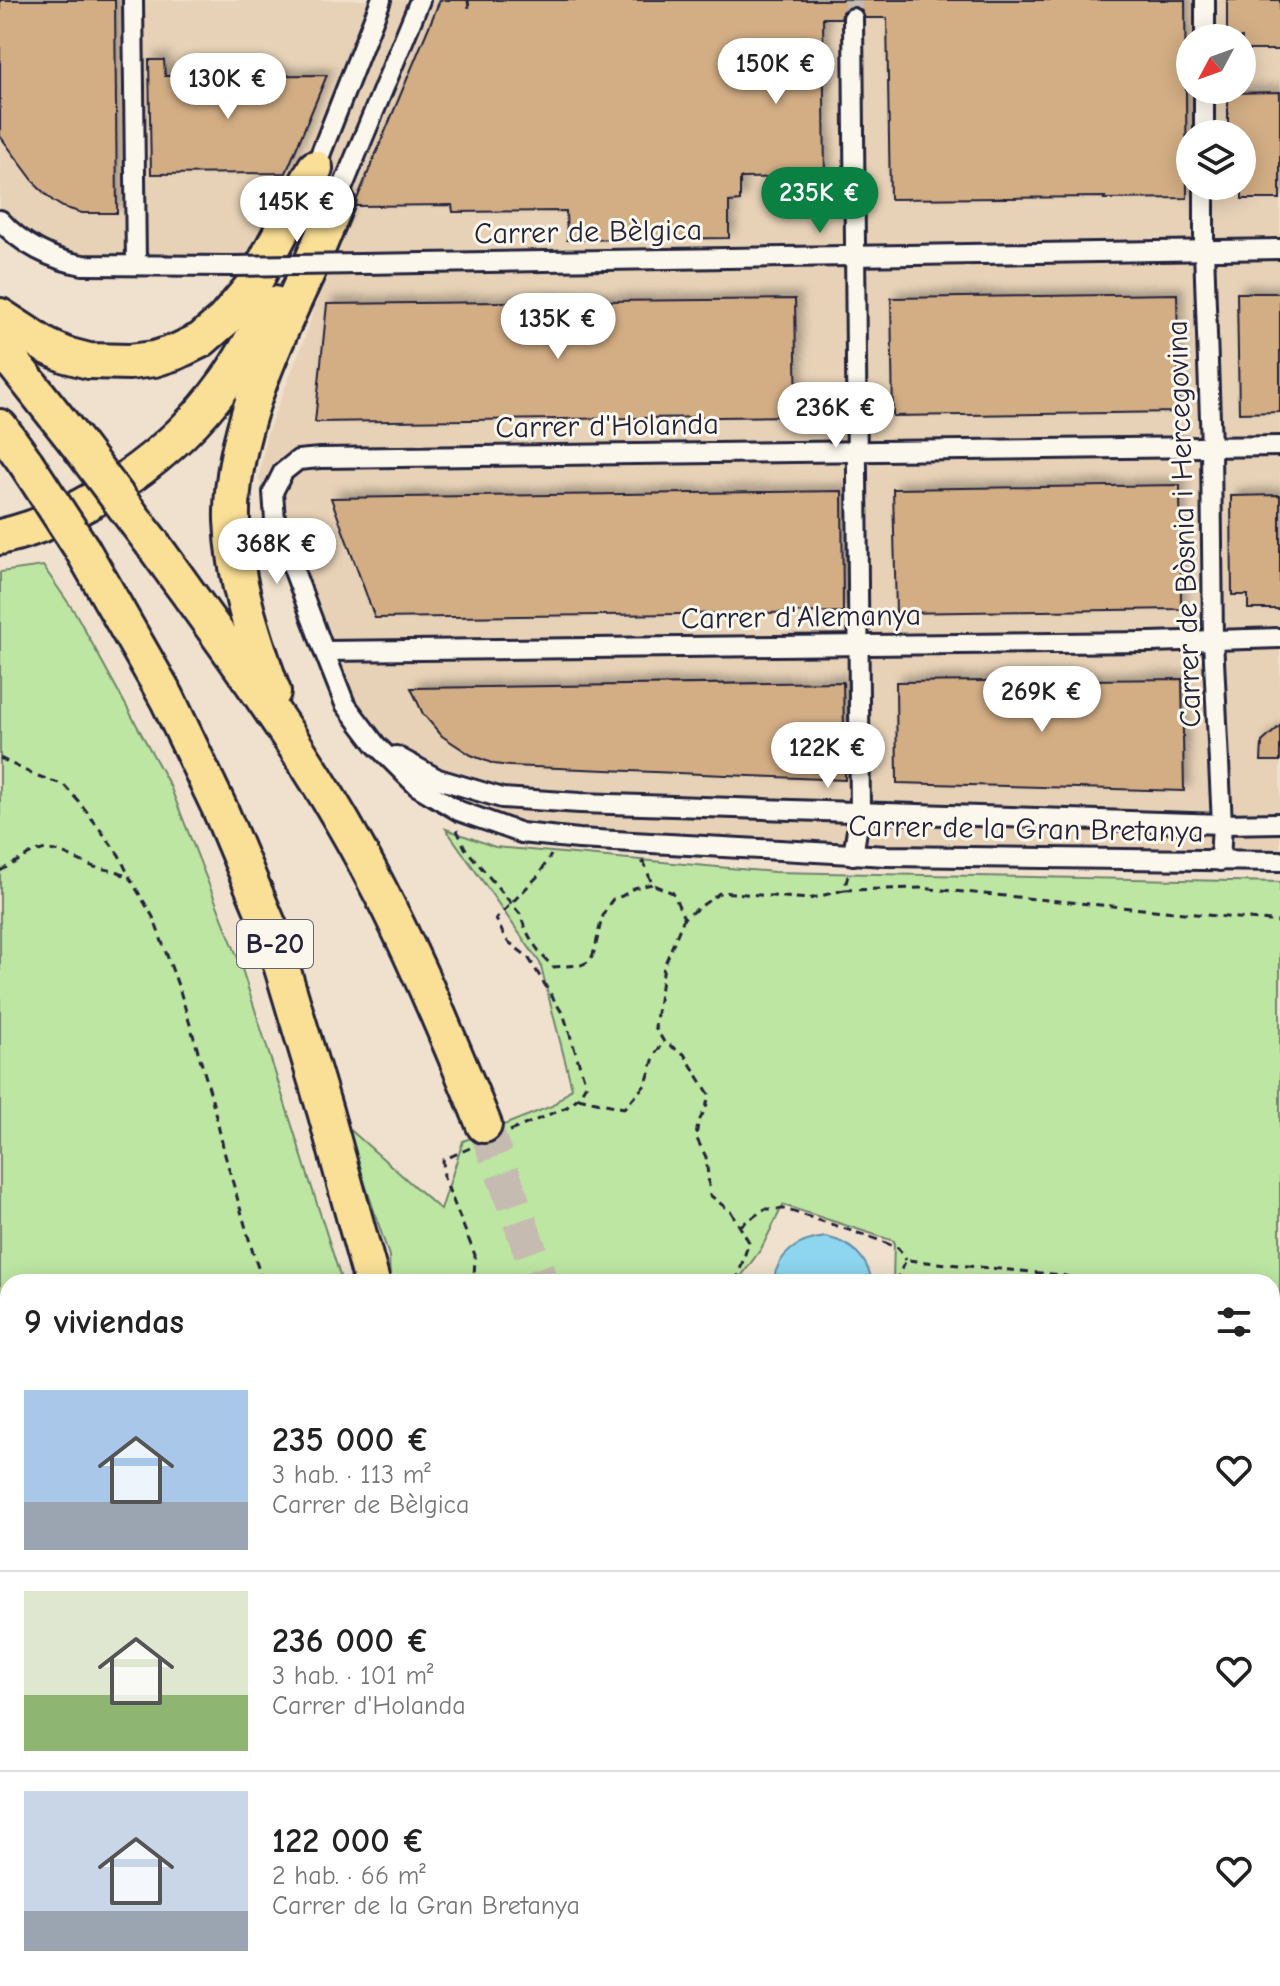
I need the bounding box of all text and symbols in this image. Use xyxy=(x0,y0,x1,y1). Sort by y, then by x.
north arrow xyxy=(1176,24,1256,104)
map controls xyxy=(1176,24,1256,200)
pin: 150K € xyxy=(711,38,841,106)
text: 150K € xyxy=(736,49,816,79)
pin: 130K € xyxy=(163,53,293,121)
text: 130K € xyxy=(188,64,268,94)
button: layers xyxy=(1176,120,1256,200)
pin: 235K € xyxy=(755,167,885,235)
pin: 145K € xyxy=(232,176,362,244)
text: 235K € xyxy=(779,178,861,208)
text: 145K € xyxy=(258,187,336,217)
street label: Carrer de Bèlgica xyxy=(474,213,702,251)
pin: 135K € xyxy=(493,293,623,361)
text: 135K € xyxy=(519,304,597,334)
street label: Carrer de Bòsnia i Hercegovina xyxy=(1159,320,1209,728)
pin: 236K € xyxy=(771,382,901,450)
text: 236K € xyxy=(795,393,877,423)
street label: Carrer d'Holanda xyxy=(495,407,719,445)
pin: 368K € xyxy=(212,518,342,586)
text: 368K € xyxy=(236,529,318,559)
street label: Carrer d'Alemanya xyxy=(681,597,921,637)
pin: 269K € xyxy=(977,666,1107,734)
text: 269K € xyxy=(1001,677,1083,707)
pin: 122K € xyxy=(763,722,893,790)
text: 122K € xyxy=(789,733,867,763)
street label: Carrer de la Gran Bretanya xyxy=(848,808,1204,850)
road number: B-20 xyxy=(237,920,313,968)
icon: filters xyxy=(1212,1300,1256,1344)
text: 9 viviendas xyxy=(24,1302,184,1342)
text: 235 000 € xyxy=(272,1420,430,1460)
icon: home xyxy=(88,1422,184,1518)
icon: heart xyxy=(1212,1448,1256,1492)
text: 3 hab. · 113 m² xyxy=(272,1460,431,1490)
text: Carrer de Bèlgica xyxy=(272,1490,470,1520)
text: 236 000 € xyxy=(272,1621,429,1661)
icon: home xyxy=(88,1623,184,1719)
icon: heart xyxy=(1212,1649,1256,1693)
text: 3 hab. · 101 m² xyxy=(272,1661,433,1691)
text: Carrer d'Holanda xyxy=(272,1691,466,1721)
text: 122 000 € xyxy=(272,1821,425,1861)
icon: home xyxy=(88,1823,184,1919)
icon: heart xyxy=(1212,1849,1256,1893)
text: 2 hab. · 66 m² xyxy=(272,1861,426,1891)
text: Carrer de la Gran Bretanya xyxy=(272,1891,580,1921)

